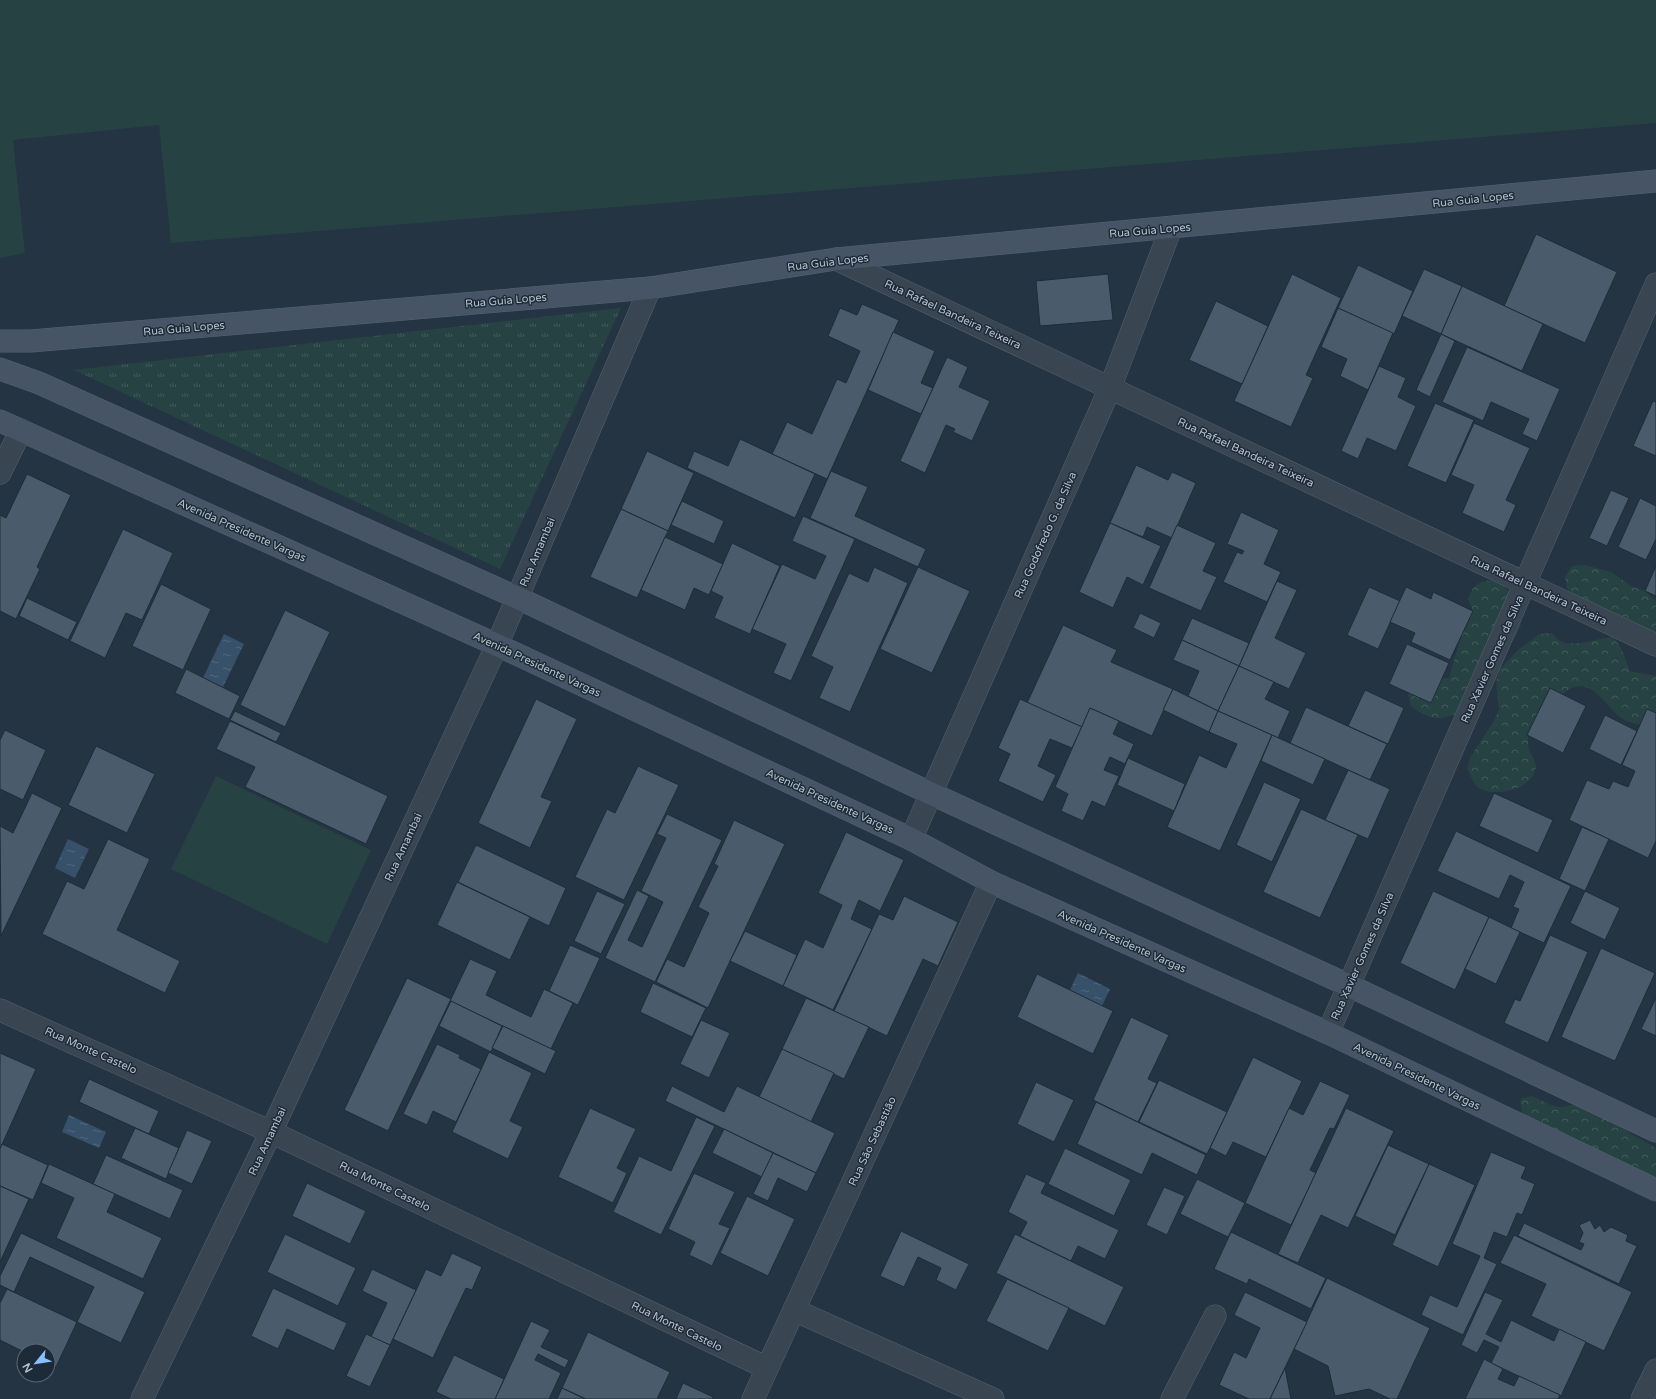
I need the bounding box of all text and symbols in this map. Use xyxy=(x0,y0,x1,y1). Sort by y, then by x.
street label: Rua Guia Lopes xyxy=(1432,189,1514,210)
street label: Rua Guia Lopes xyxy=(1109,220,1191,241)
street label: Rua Guia Lopes xyxy=(787,251,869,274)
street label: Rua Rafael Bandeira Teixeira xyxy=(882,277,1023,352)
street label: Rua Guia Lopes xyxy=(465,290,547,311)
street label: Rua Guia Lopes xyxy=(143,318,225,339)
street label: Rua Rafael Bandeira Teixeira xyxy=(1175,415,1316,490)
street label: Rua Godofredo G. da Silva xyxy=(1012,470,1079,601)
street label: Avenida Presidente Vargas xyxy=(175,496,308,565)
street label: Rua Amambai xyxy=(517,516,558,589)
street label: Rua Rafael Bandeira Teixeira xyxy=(1468,553,1609,628)
street label: Rua Xavier Gomes da Silva xyxy=(1458,593,1527,725)
street label: Avenida Presidente Vargas xyxy=(471,629,603,700)
street label: Avenida Presidente Vargas xyxy=(764,766,896,837)
street label: Rua Amambai xyxy=(382,811,425,883)
street label: Rua Xavier Gomes da Silva xyxy=(1328,890,1397,1022)
street label: Avenida Presidente Vargas xyxy=(1055,907,1188,976)
street label: Rua Monte Castelo xyxy=(43,1024,139,1077)
street label: Avenida Presidente Vargas xyxy=(1351,1040,1482,1113)
street label: Rua São Sebastião xyxy=(846,1094,899,1188)
street label: Rua Amambai xyxy=(246,1105,289,1177)
street label: Rua Monte Castelo xyxy=(337,1159,433,1214)
street label: Rua Monte Castelo xyxy=(629,1299,725,1354)
north arrow xyxy=(16,1343,56,1383)
text: N xyxy=(20,1361,36,1375)

